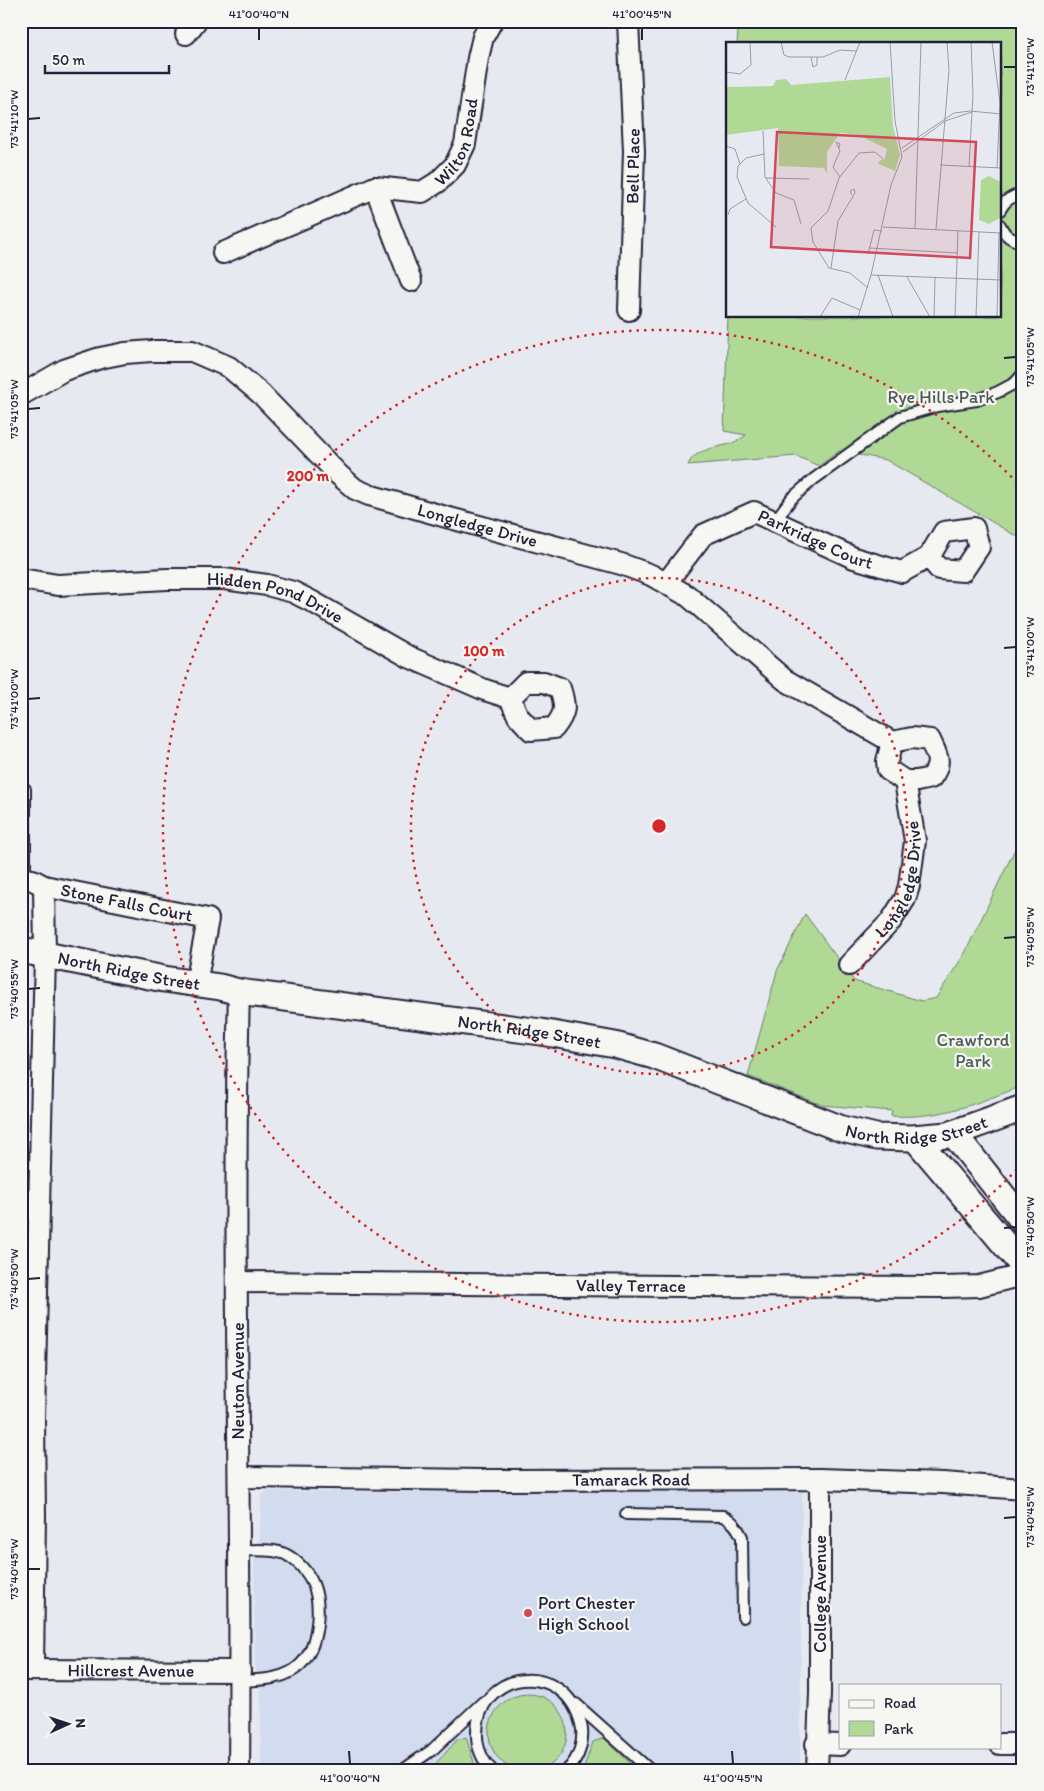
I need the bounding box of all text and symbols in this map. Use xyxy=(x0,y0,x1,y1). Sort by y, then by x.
text: 41°00'40"N xyxy=(229,7,289,21)
text: 41°00'45"N xyxy=(612,7,672,21)
text: 73°41'10"W xyxy=(1023,38,1037,96)
scale bar xyxy=(45,42,169,74)
inset map xyxy=(726,42,1002,318)
text: 50 m xyxy=(52,51,85,69)
text: 73°41'10"W xyxy=(7,90,21,148)
street label: Wilton Road xyxy=(429,97,483,191)
street label: Bell Place xyxy=(621,128,645,204)
text: 73°41'05"W xyxy=(1023,327,1037,387)
text: 73°41'05"W xyxy=(7,379,21,439)
park label: Rye Hills Park xyxy=(887,386,995,408)
text: 200 m xyxy=(287,467,330,485)
street label: Longledge Drive xyxy=(415,498,540,552)
street label: Parkridge Court xyxy=(755,504,876,574)
street label: Hidden Pond Drive xyxy=(207,568,347,628)
text: 73°41'00"W xyxy=(1023,617,1037,677)
text: 100 m xyxy=(463,642,505,660)
text: 73°41'00"W xyxy=(7,669,21,729)
centre of rings xyxy=(650,817,668,835)
street label: Longledge Drive xyxy=(870,819,926,942)
street label: Stone Falls Court xyxy=(59,879,195,927)
text: 73°40'55"W xyxy=(1023,907,1037,967)
street label: North Ridge Street xyxy=(56,947,202,995)
text: 73°40'55"W xyxy=(7,959,21,1019)
street label: North Ridge Street xyxy=(456,1010,603,1053)
park label: Crawford Park xyxy=(937,1029,1010,1072)
street label: North Ridge Street xyxy=(843,1111,991,1149)
text: 73°40'50"W xyxy=(1023,1196,1037,1258)
text: 73°40'50"W xyxy=(7,1248,21,1310)
street label: Valley Terrace xyxy=(576,1274,686,1297)
street label: Neuton Avenue xyxy=(227,1322,249,1440)
street label: Tamarack Road xyxy=(572,1468,690,1491)
text: 73°40'45"W xyxy=(1023,1486,1037,1548)
street label: College Avenue xyxy=(809,1535,831,1653)
text: 73°40'45"W xyxy=(7,1538,21,1600)
place label: Port Chester High School xyxy=(538,1592,636,1635)
marker: Port Chester High School xyxy=(522,1607,534,1619)
street label: Hillcrest Avenue xyxy=(68,1659,194,1682)
legend xyxy=(839,1684,1002,1748)
text: Road xyxy=(884,1694,917,1712)
north arrow xyxy=(42,1698,92,1748)
text: N xyxy=(72,1718,89,1729)
text: Park xyxy=(884,1720,914,1738)
text: 41°00'40"N xyxy=(320,1771,380,1785)
text: 41°00'45"N xyxy=(703,1771,763,1785)

